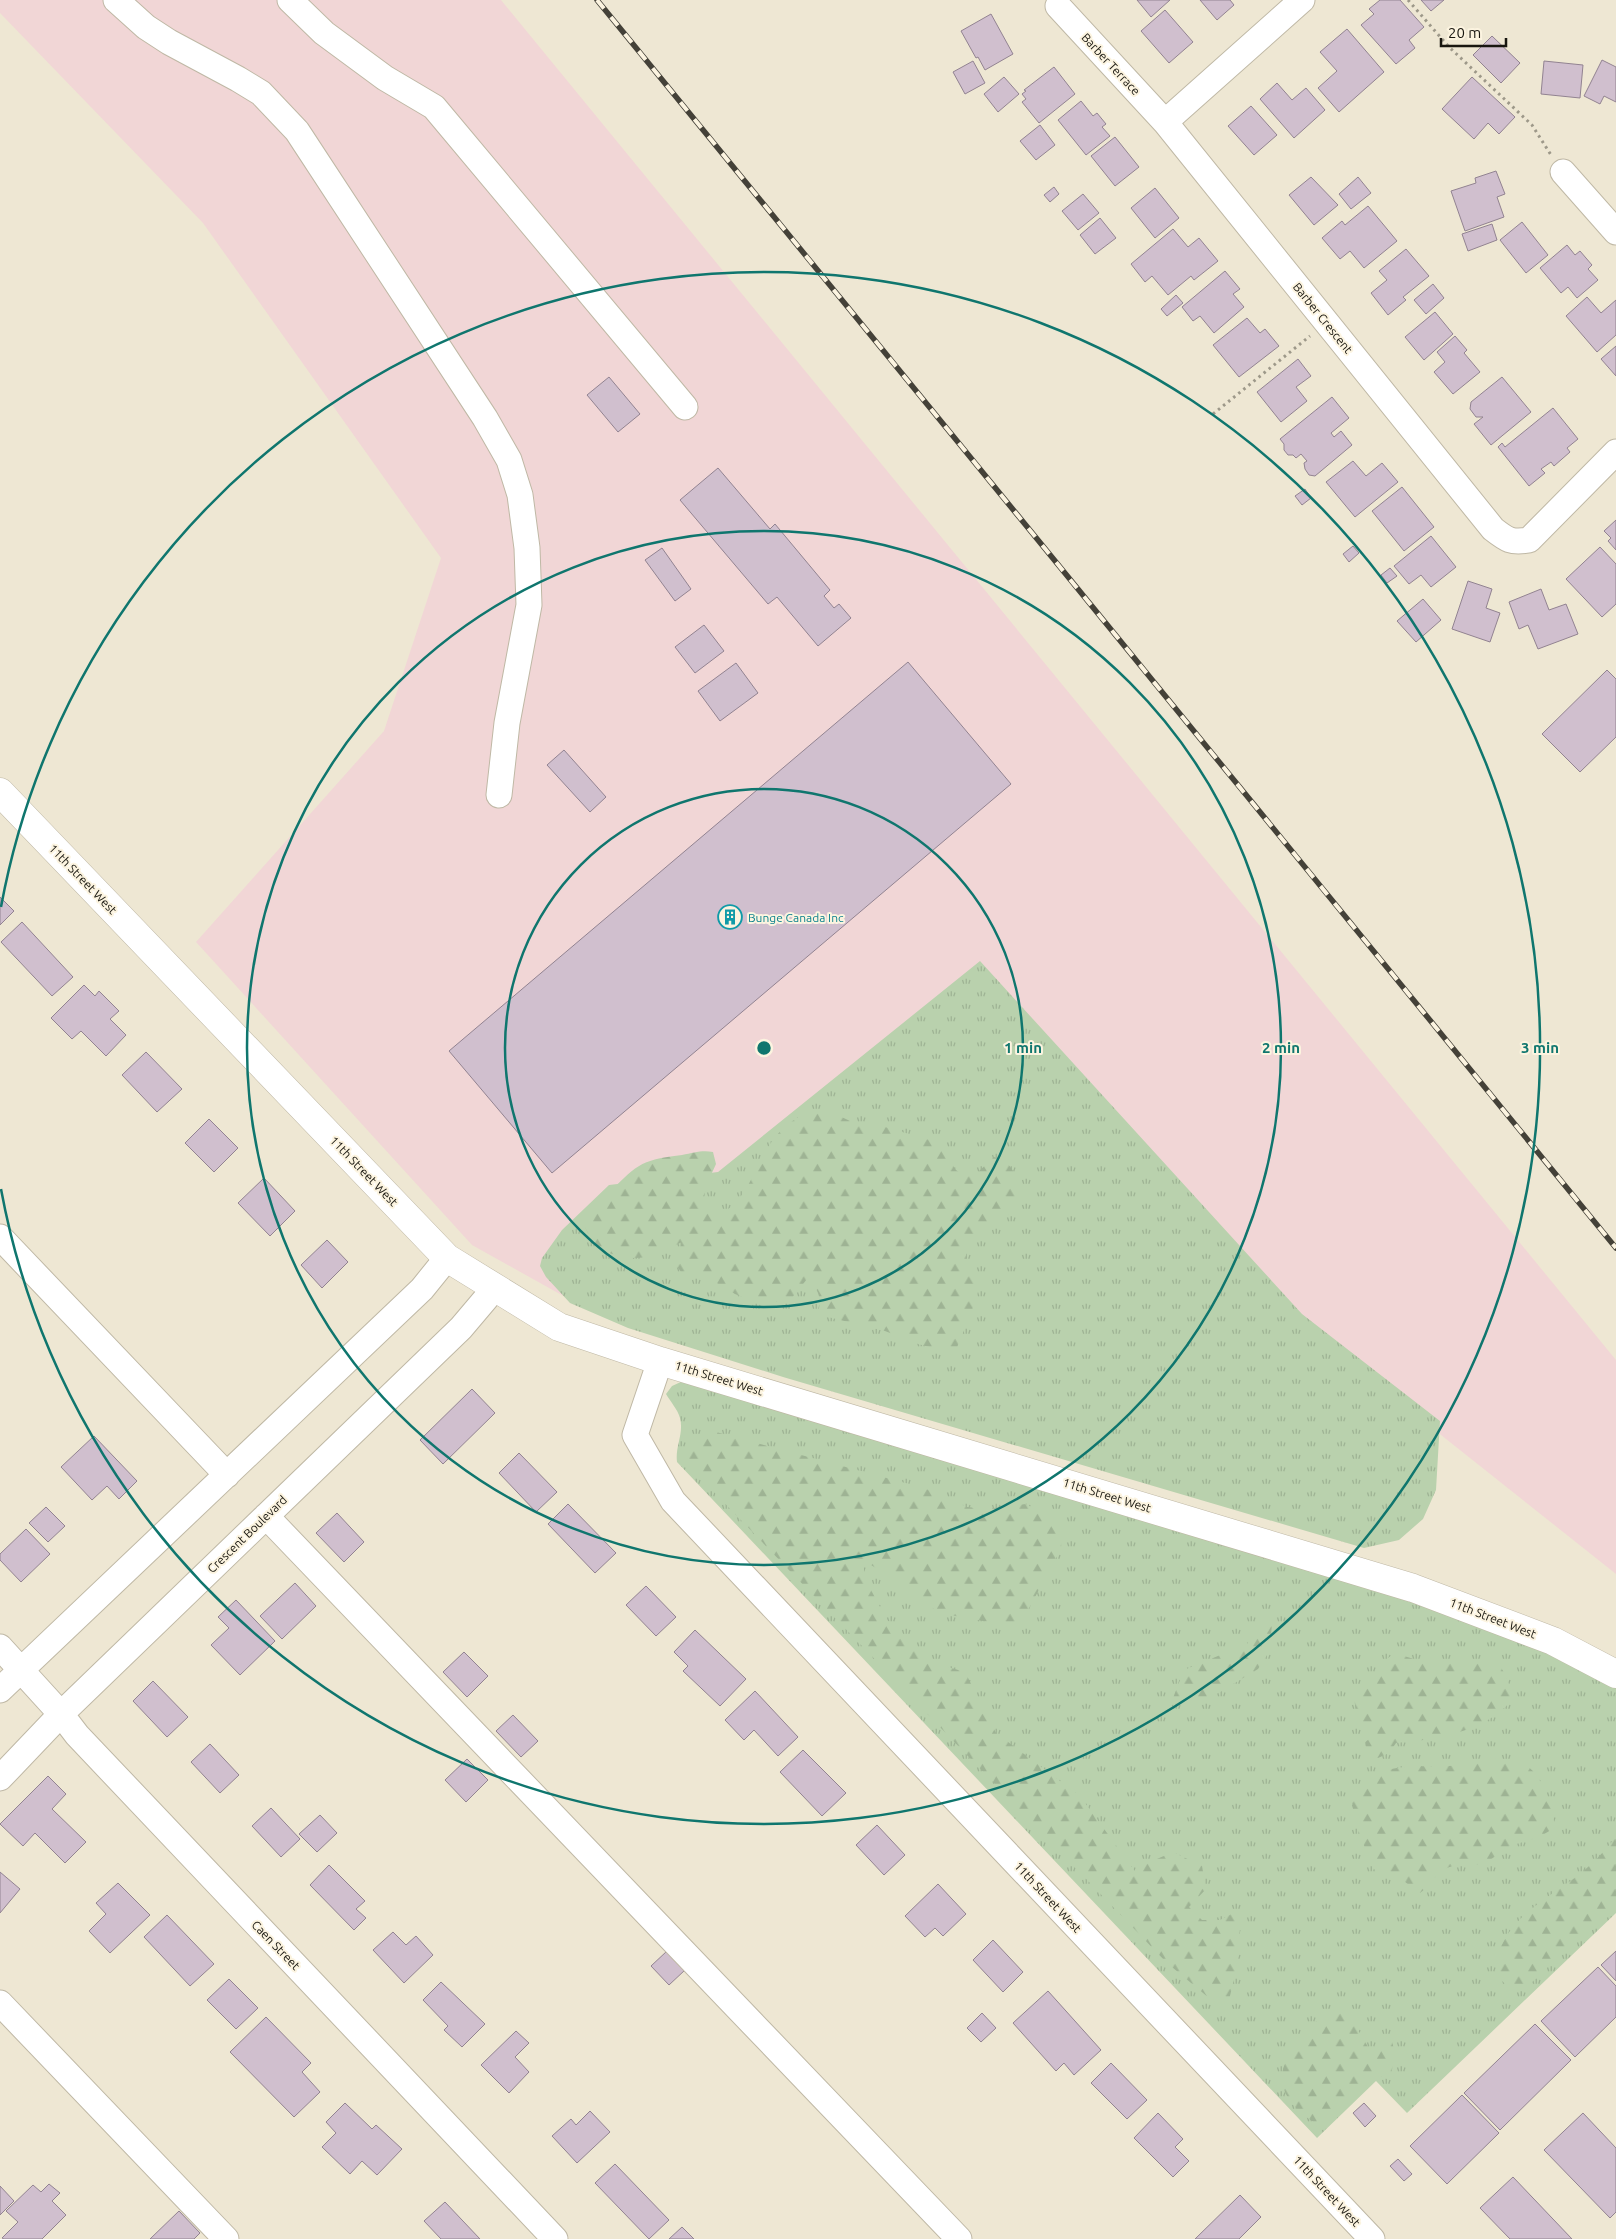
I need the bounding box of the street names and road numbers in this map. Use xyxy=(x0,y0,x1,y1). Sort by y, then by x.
street label: Barber Terrace xyxy=(1079,31,1143,97)
street label: Barber Crescent xyxy=(1291,280,1356,356)
street label: 11th Street West xyxy=(47,842,120,917)
street label: 11th Street West xyxy=(328,1134,401,1209)
street label: 11th Street West xyxy=(673,1358,765,1398)
street label: 11th Street West xyxy=(1061,1475,1153,1515)
street label: Crescent Boulevard xyxy=(205,1493,289,1575)
street label: 11th Street West xyxy=(1448,1596,1538,1641)
street label: 11th Street West xyxy=(1012,1859,1084,1935)
street label: Caen Street xyxy=(249,1918,303,1972)
street label: 11th Street West xyxy=(1291,2153,1363,2229)

